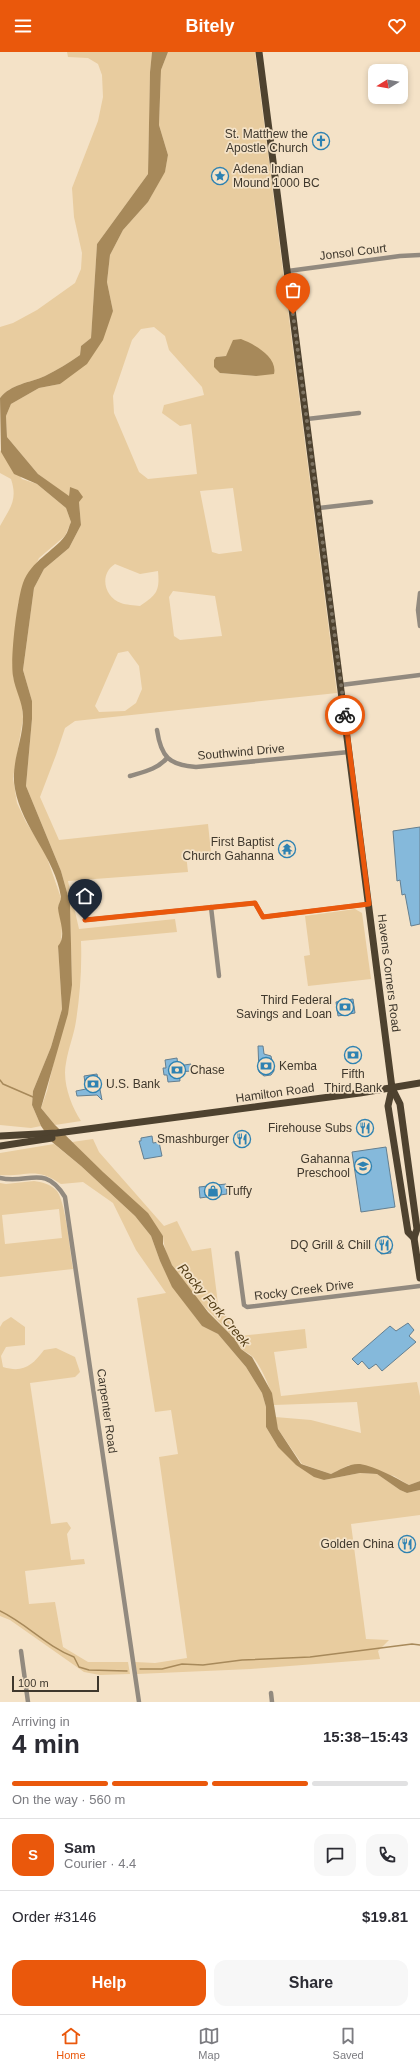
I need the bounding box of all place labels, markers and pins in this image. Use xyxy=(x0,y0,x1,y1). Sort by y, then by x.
place label: St. Matthew the Apostle Church xyxy=(225,127,308,155)
church icon: St. Matthew the Apostle Church xyxy=(311,131,331,151)
place label: Adena Indian Mound 1000 BC xyxy=(233,162,320,190)
place icon: Adena Indian Mound 1000 BC xyxy=(210,166,230,186)
pin xyxy=(276,273,310,314)
place label: First Baptist Church Gahanna xyxy=(183,835,275,863)
temple icon: First Baptist Church Gahanna xyxy=(277,839,297,859)
pin xyxy=(68,879,102,920)
place label: Third Federal Savings and Loan xyxy=(236,993,332,1021)
bank icon: Third Federal Savings and Loan xyxy=(335,997,355,1017)
bank icon: Fifth Third Bank xyxy=(343,1045,363,1065)
bank icon: Kemba xyxy=(256,1056,276,1076)
place label: Kemba xyxy=(279,1059,317,1073)
bank icon: Chase xyxy=(167,1060,187,1080)
place label: Chase xyxy=(190,1063,225,1077)
place label: Fifth Third Bank xyxy=(324,1067,383,1095)
bank icon: U.S. Bank xyxy=(83,1074,103,1094)
place label: U.S. Bank xyxy=(106,1077,161,1091)
restaurant icon: Firehouse Subs xyxy=(355,1118,375,1138)
place label: Firehouse Subs xyxy=(268,1121,352,1135)
restaurant icon: Smashburger xyxy=(232,1129,252,1149)
place label: Smashburger xyxy=(157,1132,229,1146)
place label: Gahanna Preschool xyxy=(297,1152,350,1180)
school or university icon: Gahanna Preschool xyxy=(353,1156,373,1176)
shop icon: Tuffy xyxy=(203,1181,223,1201)
place label: Tuffy xyxy=(226,1184,252,1198)
restaurant icon: DQ Grill & Chill xyxy=(374,1235,394,1255)
place label: DQ Grill & Chill xyxy=(290,1238,371,1252)
restaurant icon: Golden China xyxy=(397,1534,417,1554)
place label: Golden China xyxy=(321,1537,394,1551)

